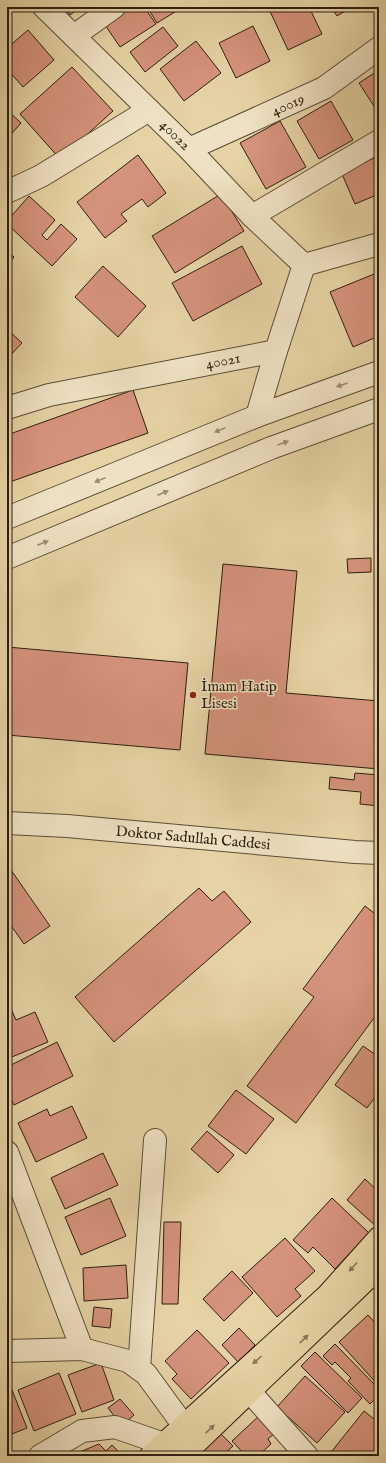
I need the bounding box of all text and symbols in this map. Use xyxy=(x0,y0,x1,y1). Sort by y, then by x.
street label: 40019 xyxy=(269,89,307,121)
street label: 40022 xyxy=(155,115,195,155)
street label: 40021 xyxy=(204,348,242,374)
one-way arrow xyxy=(336,383,348,389)
one-way arrow xyxy=(214,428,226,434)
one-way arrow xyxy=(278,440,290,446)
one-way arrow xyxy=(95,477,106,483)
one-way arrow xyxy=(157,489,169,496)
one-way arrow xyxy=(37,539,49,546)
place label: İmam Hatip Lisesi xyxy=(201,677,277,713)
marker: İmam Hatip Lisesi xyxy=(188,690,198,700)
street label: Doktor Sadullah Caddesi xyxy=(115,822,271,854)
one-way arrow xyxy=(349,1262,358,1272)
one-way arrow xyxy=(299,1335,309,1344)
one-way arrow xyxy=(252,1355,262,1365)
one-way arrow xyxy=(205,1424,215,1434)

